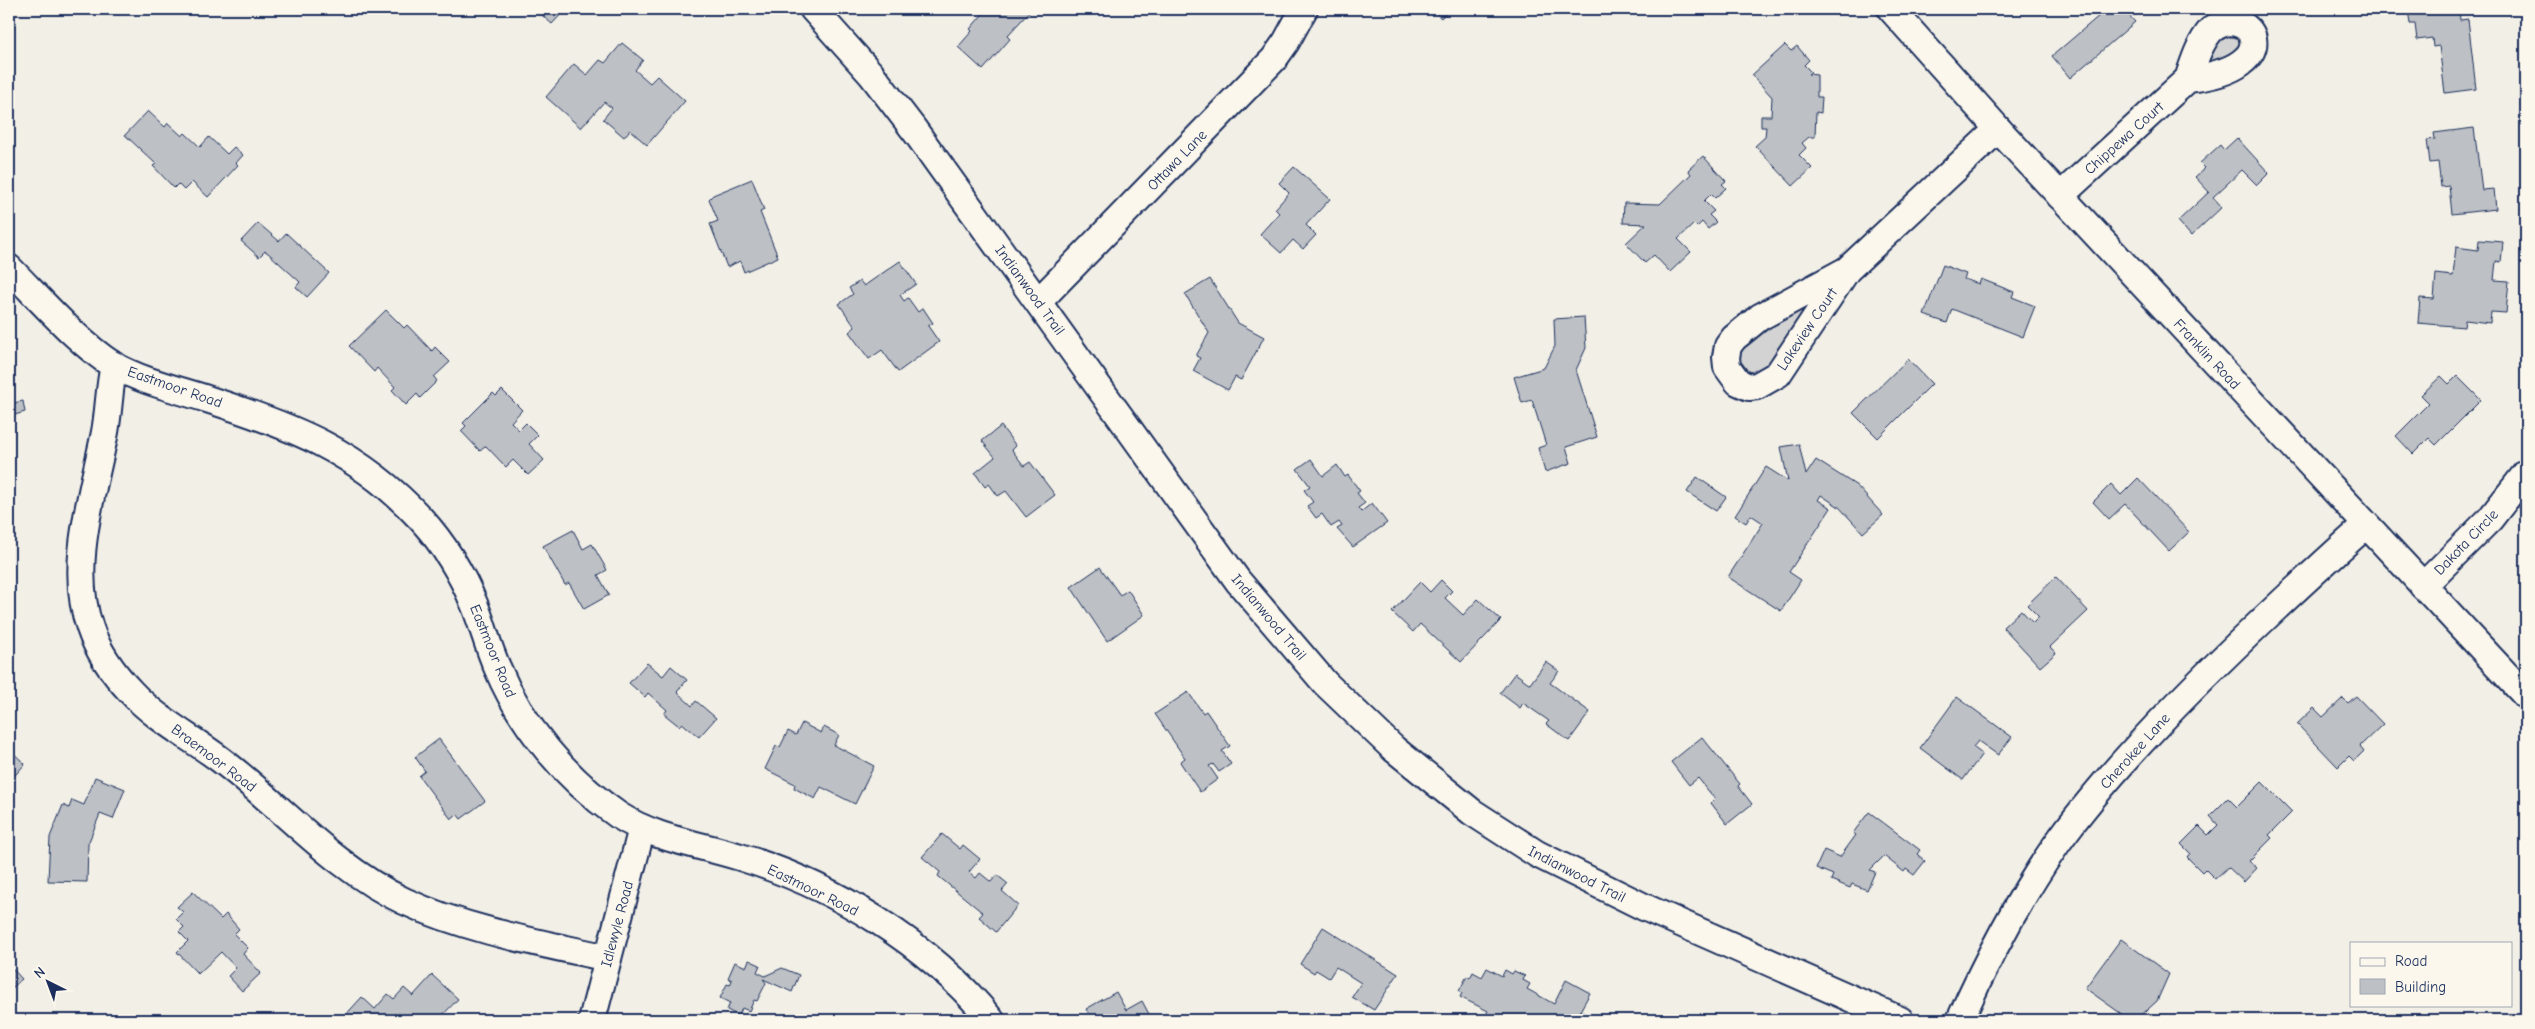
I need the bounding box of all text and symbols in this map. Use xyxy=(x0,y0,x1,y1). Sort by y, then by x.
street label: Chippewa Court xyxy=(2081,97,2168,178)
street label: Ottawa Lane xyxy=(1144,125,1211,194)
street label: Indianwood Trail xyxy=(991,241,1069,339)
street label: Lakeview Court xyxy=(1773,284,1842,374)
street label: Franklin Road xyxy=(2170,315,2244,393)
street label: Eastmoor Road xyxy=(125,362,225,412)
street label: Dakota Circle xyxy=(2430,505,2502,579)
street label: Indianwood Trail xyxy=(1228,570,1310,664)
street label: Eastmoor Road xyxy=(466,602,520,700)
street label: Cherokee Lane xyxy=(2096,709,2174,793)
street label: Braemoor Road xyxy=(168,720,260,796)
street label: Indianwood Trail xyxy=(1525,842,1629,906)
street label: Eastmoor Road xyxy=(765,860,861,920)
street label: Idlewyle Road xyxy=(597,879,637,969)
legend xyxy=(2350,942,2512,1006)
text: Road xyxy=(2395,952,2427,970)
north arrow xyxy=(22,956,72,1006)
text: N xyxy=(31,963,49,982)
text: Building xyxy=(2395,978,2446,996)

